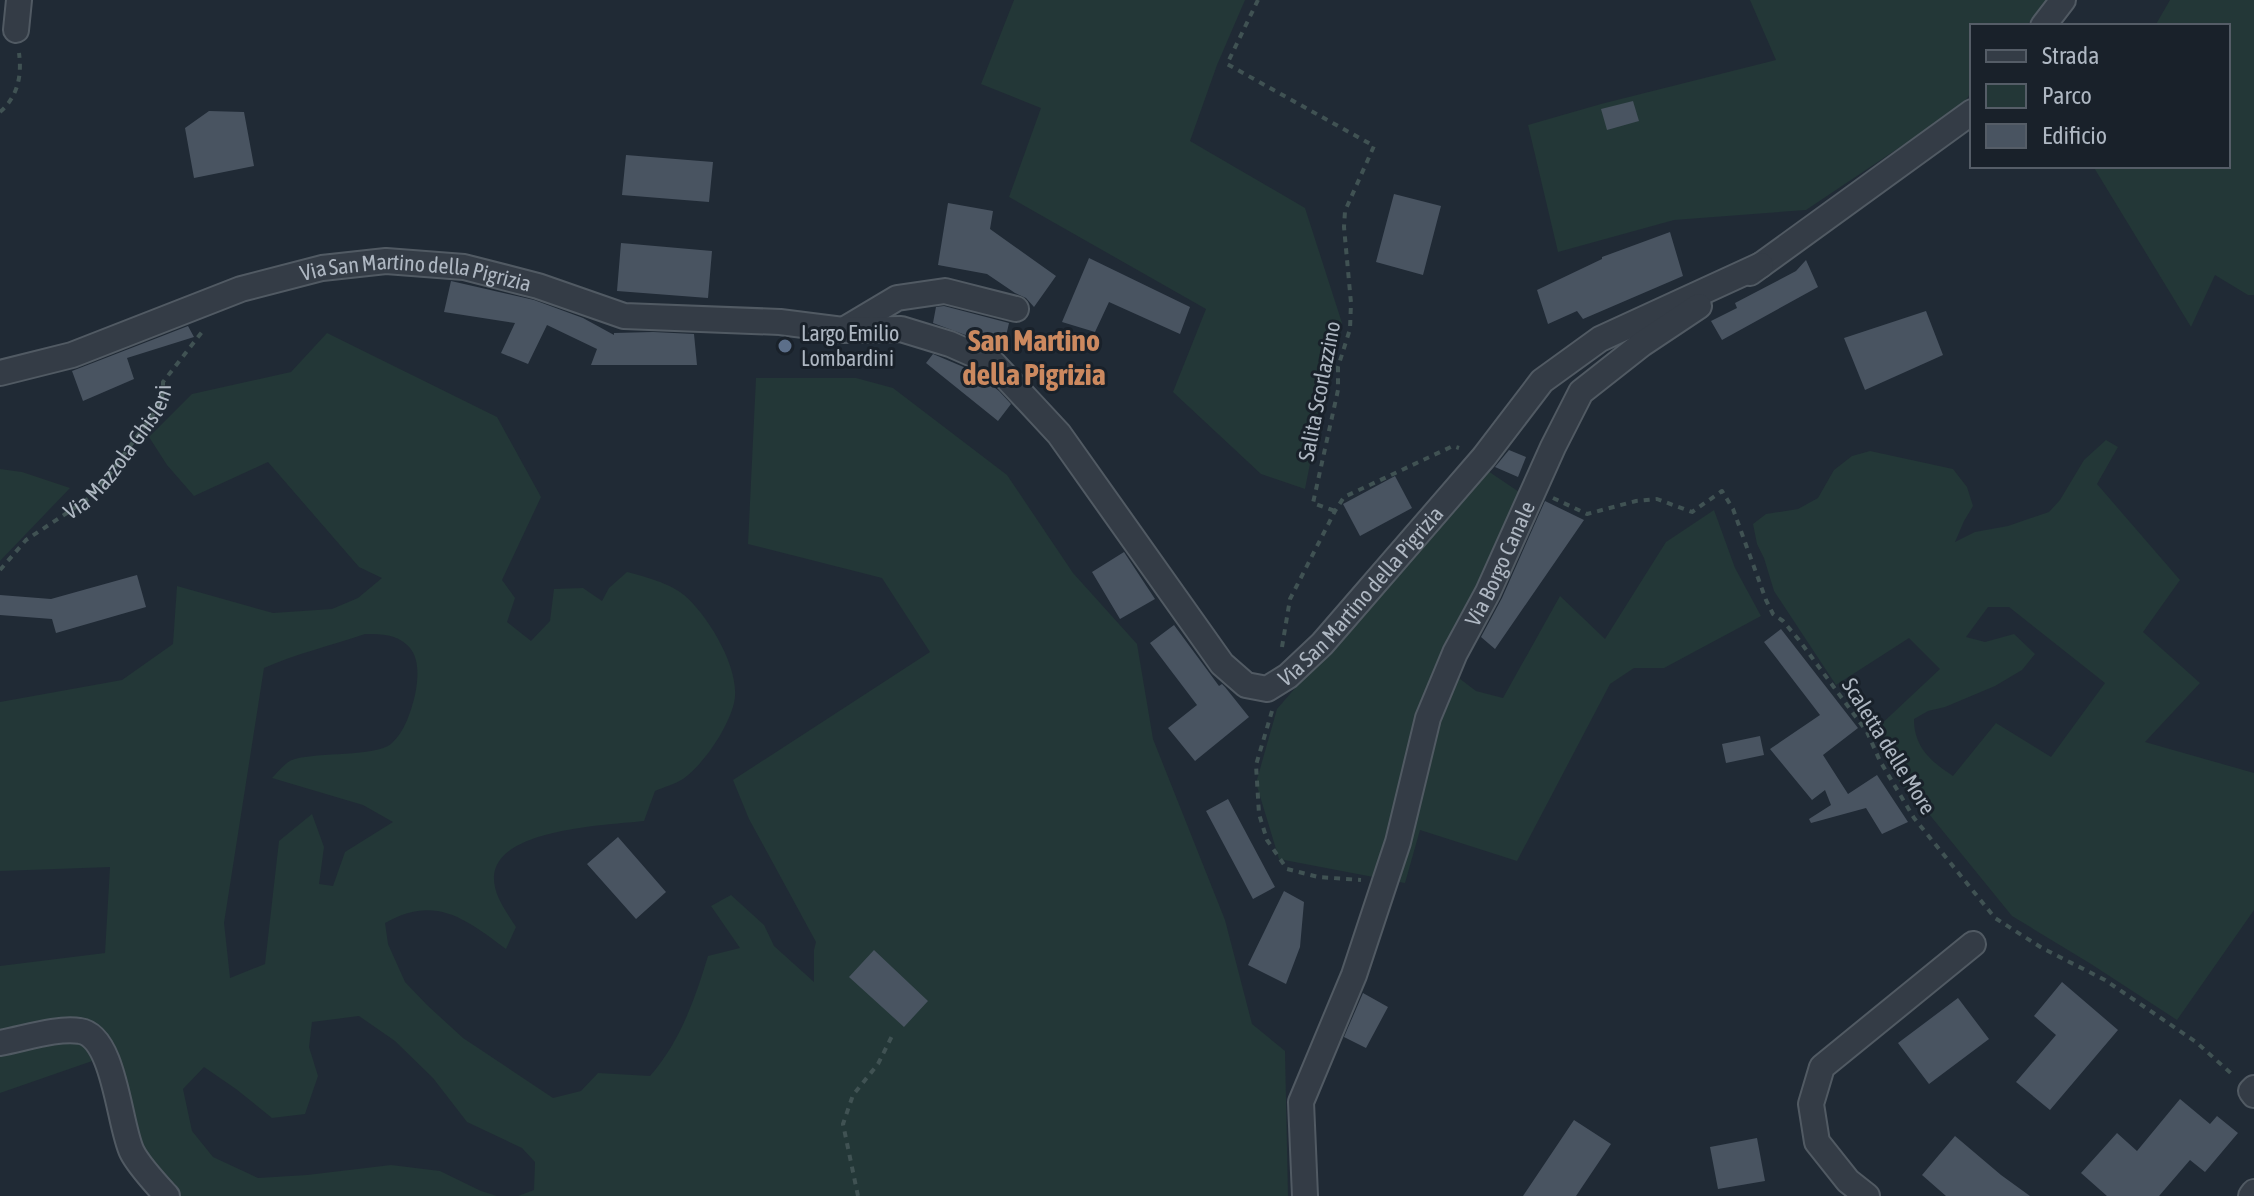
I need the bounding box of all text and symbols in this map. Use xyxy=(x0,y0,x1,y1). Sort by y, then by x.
legend xyxy=(1970,24,2230,168)
text: Strada xyxy=(2042,42,2099,69)
text: Parco xyxy=(2042,82,2092,109)
text: Edificio xyxy=(2042,122,2107,149)
street label: Via San Martino della Pigrizia xyxy=(297,248,534,297)
street label: Salita Scorlazzino xyxy=(1293,319,1345,463)
place label: Largo Emilio Lombardini xyxy=(801,320,899,371)
district label: San Martino della Pigrizia xyxy=(962,323,1106,391)
marker: Largo Emilio Lombardini xyxy=(776,337,794,355)
street label: Via Mazzola Ghisleni xyxy=(58,385,176,525)
street label: Via Borgo Canale xyxy=(1459,497,1540,630)
street label: Via San Martino della Pigrizia xyxy=(1273,501,1449,692)
street label: Scaletta delle More xyxy=(1837,673,1941,819)

